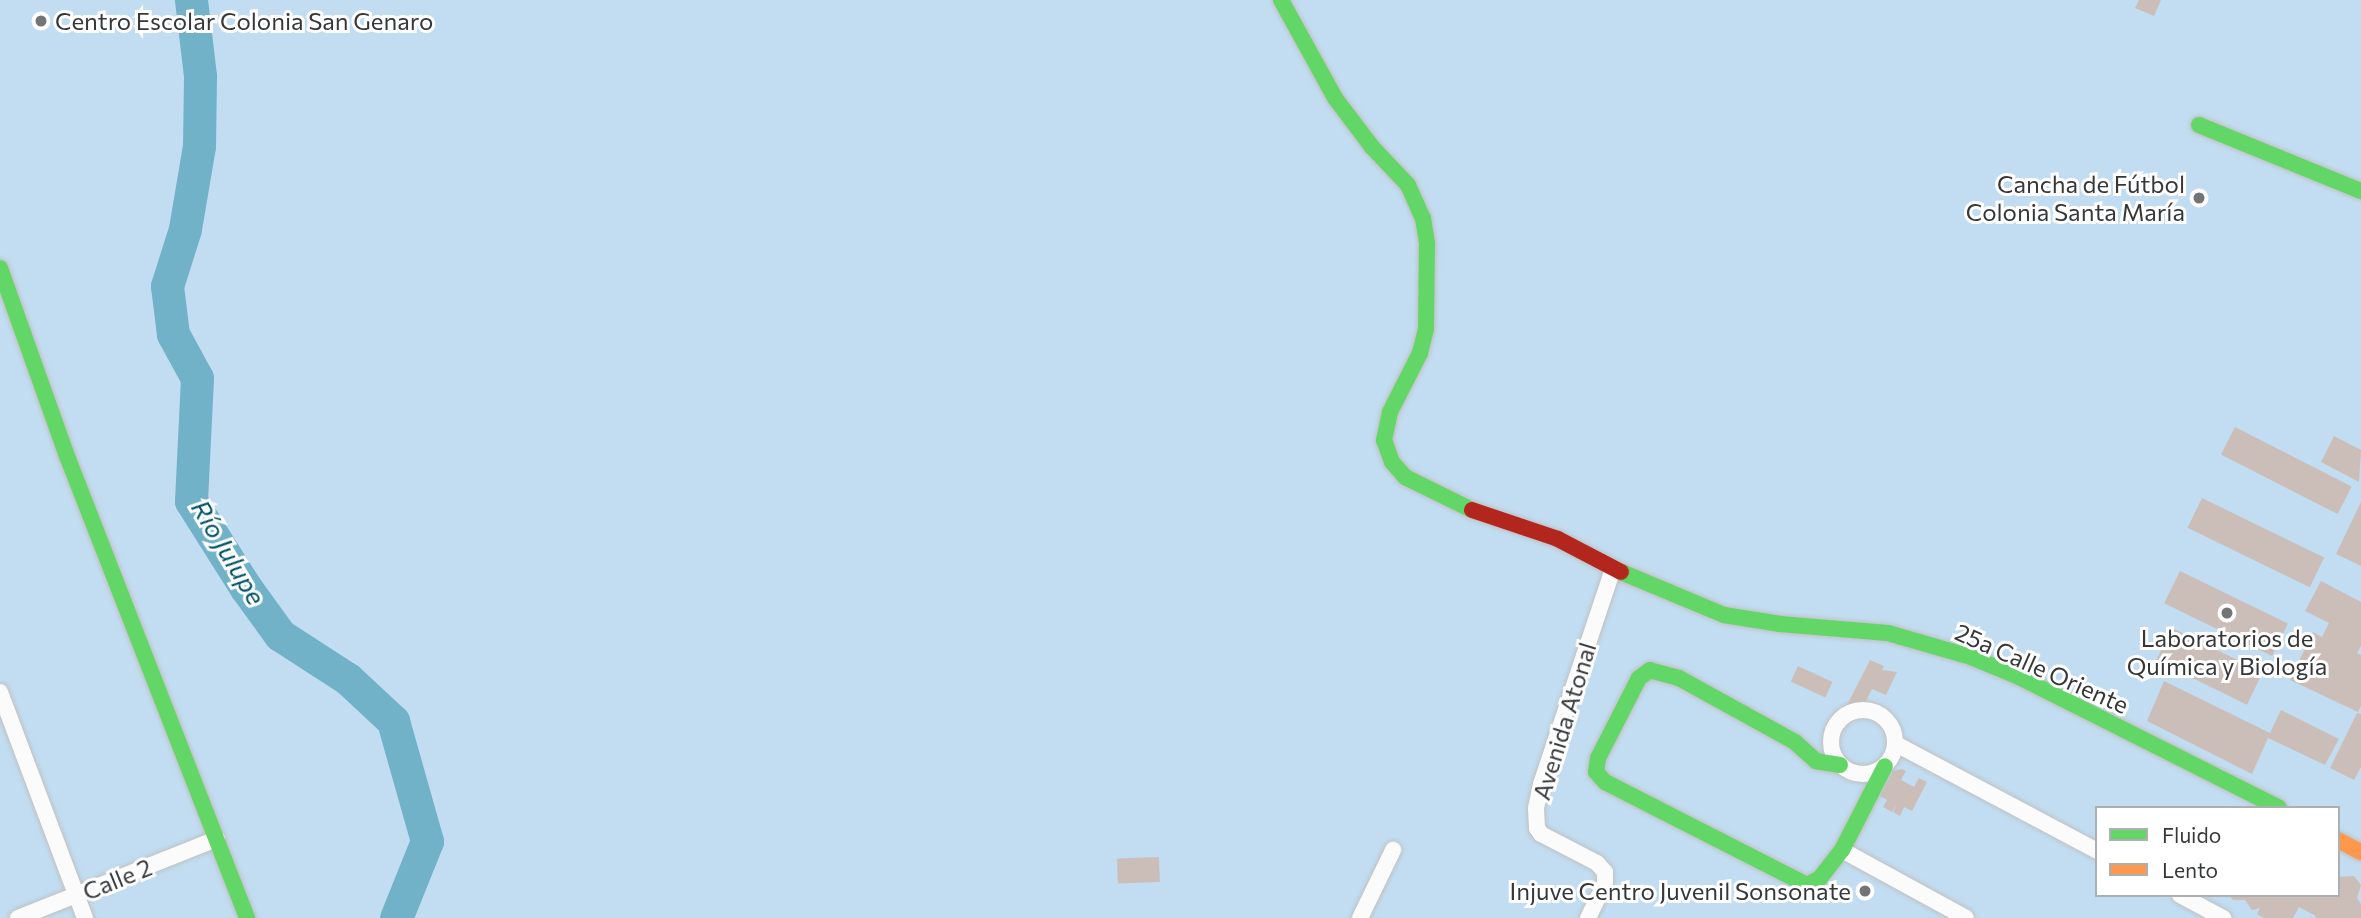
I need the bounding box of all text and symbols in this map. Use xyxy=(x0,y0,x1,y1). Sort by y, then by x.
place label: Centro Escolar Colonia San Genaro xyxy=(55,7,433,35)
marker: Centro Escolar Colonia San Genaro xyxy=(33,13,49,29)
place label: Cancha de Fútbol Colonia Santa María xyxy=(1966,170,2185,226)
marker: Cancha de Fútbol Colonia Santa María xyxy=(2191,190,2207,206)
water label: Río Julupe xyxy=(186,494,272,610)
marker: Laboratorios de Química y Biología xyxy=(2219,605,2235,621)
street label: 25a Calle Oriente xyxy=(1951,617,2133,719)
place label: Laboratorios de Química y Biología xyxy=(2127,624,2327,680)
street label: Avenida Atonal xyxy=(1526,639,1602,803)
legend xyxy=(2095,806,2340,897)
text: Fluido xyxy=(2162,822,2221,847)
street label: Calle 2 xyxy=(78,852,156,906)
text: Lento xyxy=(2162,857,2218,882)
place label: Injuve Centro Juvenil Sonsonate xyxy=(1509,877,1851,905)
marker: Injuve Centro Juvenil Sonsonate xyxy=(1857,883,1873,899)

